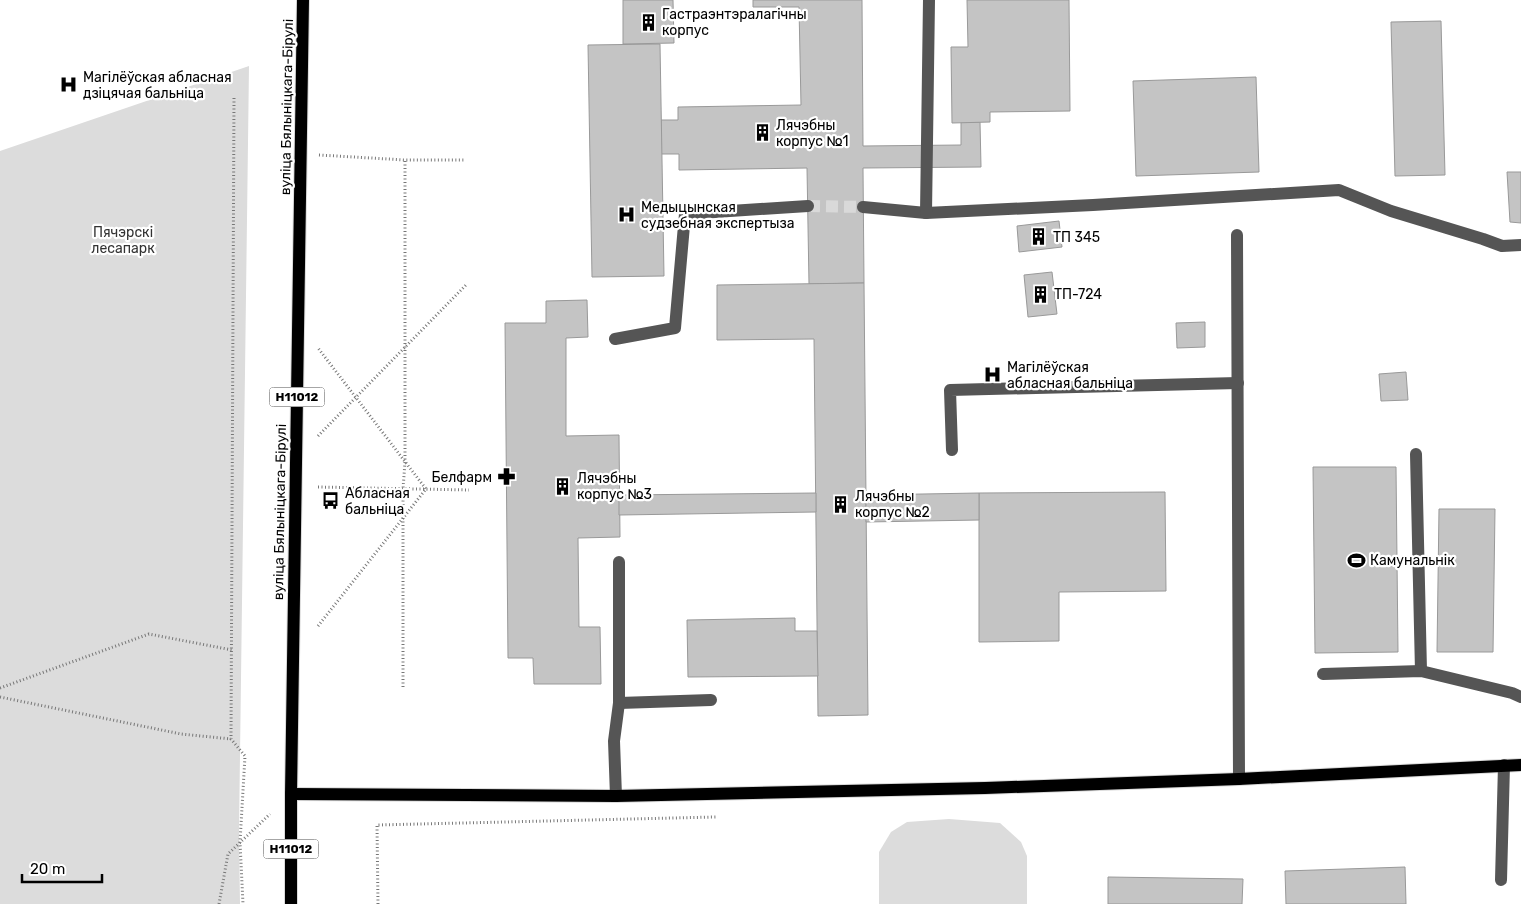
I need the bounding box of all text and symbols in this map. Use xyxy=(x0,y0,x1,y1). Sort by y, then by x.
place label: Гастраэнтэралагічны корпус xyxy=(662,6,807,39)
building icon: Гастраэнтэралагічны корпус xyxy=(638,12,658,32)
street label: вуліца Бялыніцкага-Бірулі xyxy=(277,19,297,195)
place label: Магілёўская абласная дзіцячая бальніца xyxy=(83,69,232,102)
hospital icon: Магілёўская абласная дзіцячая бальніца xyxy=(59,75,79,95)
place label: Лячэбны корпус №1 xyxy=(776,117,849,150)
building icon: Лячэбны корпус №1 xyxy=(752,123,772,143)
place label: Медыцынская судзебная экспертыза xyxy=(641,199,794,232)
hospital icon: Медыцынская судзебная экспертыза xyxy=(617,205,637,225)
park label: Пячэрскі лесапарк xyxy=(91,224,155,257)
building icon: ТП 345 xyxy=(1029,227,1049,247)
place label: ТП 345 xyxy=(1053,229,1100,246)
building icon: ТП-724 xyxy=(1030,284,1050,304)
place label: ТП-724 xyxy=(1054,286,1102,303)
place label: Магілёўская абласная бальніца xyxy=(1007,359,1133,392)
hospital icon: Магілёўская абласная бальніца xyxy=(983,365,1003,385)
road number: Н11012 xyxy=(270,388,324,407)
street label: вуліца Бялыніцкага-Бірулі xyxy=(270,424,290,600)
pharmacy icon: Белфарм xyxy=(496,467,516,487)
place label: Белфарм xyxy=(431,469,492,486)
place label: Лячэбны корпус №3 xyxy=(577,470,652,503)
building icon: Лячэбны корпус №3 xyxy=(553,476,573,496)
place label: Абласная бальніца xyxy=(345,485,410,518)
place label: Лячэбны корпус №2 xyxy=(855,488,930,521)
bus stop icon: Абласная бальніца xyxy=(321,491,341,511)
building icon: Лячэбны корпус №2 xyxy=(831,494,851,514)
sports icon: Камунальнік xyxy=(1346,550,1366,570)
place label: Камунальнік xyxy=(1370,552,1455,569)
road number: Н11012 xyxy=(264,840,318,859)
scale bar xyxy=(22,852,102,884)
text: 20 m xyxy=(30,860,65,878)

